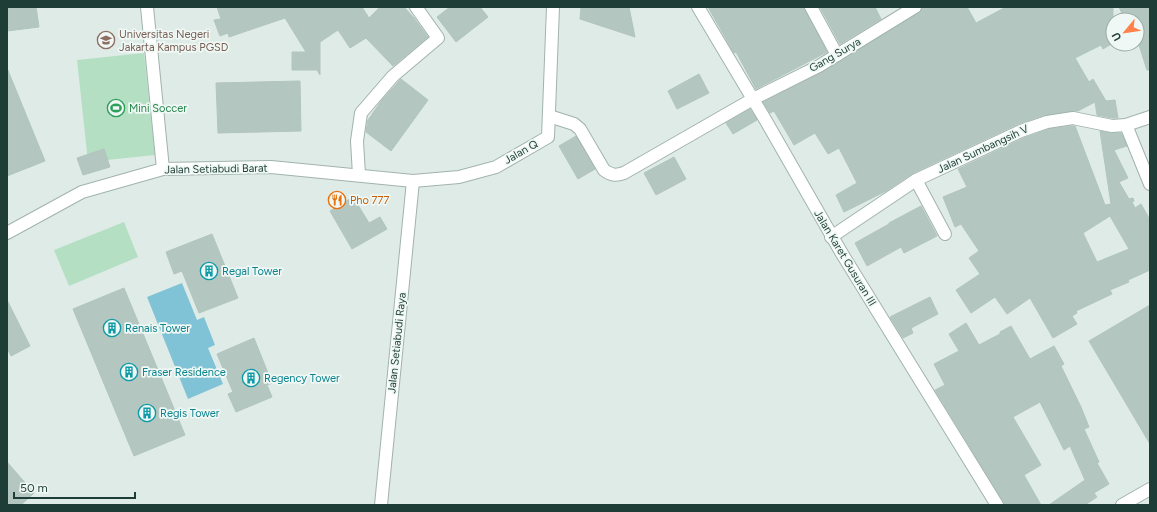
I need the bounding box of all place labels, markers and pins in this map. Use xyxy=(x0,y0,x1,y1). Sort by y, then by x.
place label: Universitas Negeri Jakarta Kampus PGSD xyxy=(119,28,229,54)
school or university icon: Universitas Negeri Jakarta Kampus PGSD xyxy=(96,30,116,50)
sports icon: Mini Soccer xyxy=(106,98,126,118)
place label: Mini Soccer xyxy=(129,102,187,115)
restaurant icon: Pho 777 xyxy=(327,190,347,210)
place label: Pho 777 xyxy=(350,194,389,207)
building icon: Regal Tower xyxy=(199,261,219,281)
place label: Regal Tower xyxy=(222,265,282,278)
building icon: Renais Tower xyxy=(102,318,122,338)
place label: Renais Tower xyxy=(125,322,190,335)
building icon: Fraser Residence xyxy=(119,362,139,382)
place label: Fraser Residence xyxy=(142,366,226,379)
building icon: Regency Tower xyxy=(241,368,261,388)
place label: Regency Tower xyxy=(264,372,340,385)
building icon: Regis Tower xyxy=(137,403,157,423)
place label: Regis Tower xyxy=(160,407,220,420)

